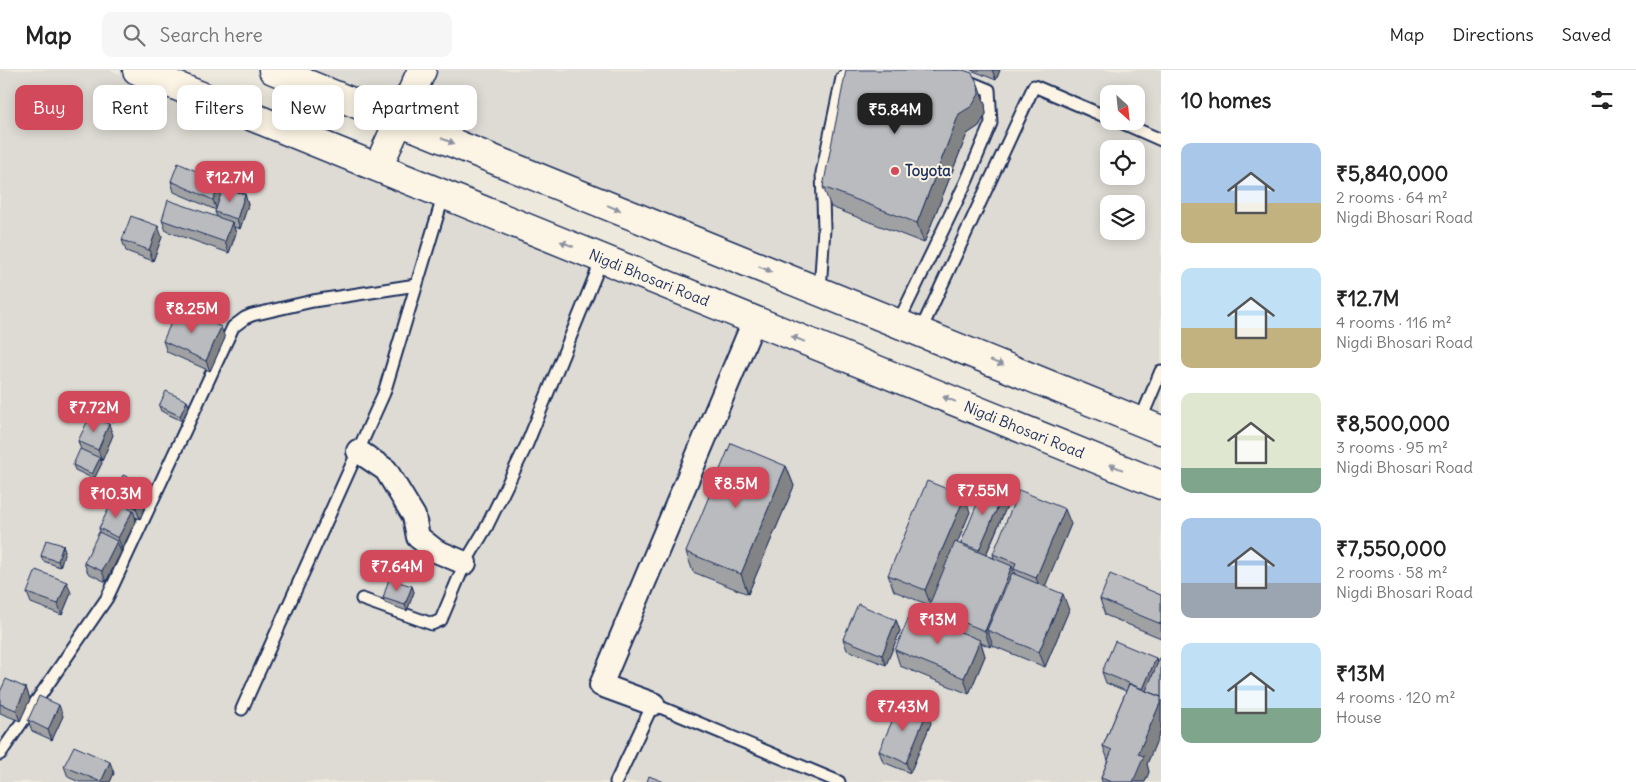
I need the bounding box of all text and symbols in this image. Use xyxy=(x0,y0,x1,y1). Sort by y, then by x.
search box xyxy=(102,12,452,57)
text: Map xyxy=(25,20,72,50)
icon: search xyxy=(120,21,148,49)
text: Search here xyxy=(160,23,263,47)
text: Map xyxy=(1389,23,1424,46)
text: Directions xyxy=(1452,23,1534,46)
text: Saved xyxy=(1562,23,1611,46)
chip: Buy xyxy=(15,85,83,130)
chip: Rent xyxy=(93,85,167,130)
chip: Filters xyxy=(177,85,262,130)
chip: New xyxy=(272,85,344,130)
chip: Apartment xyxy=(354,85,477,130)
north arrow xyxy=(1100,85,1145,130)
map controls xyxy=(1100,85,1145,240)
icon: filters xyxy=(1588,86,1616,114)
text: 10 homes xyxy=(1181,87,1271,114)
pin: ₹5.84M xyxy=(854,92,936,135)
text: ₹5.84M xyxy=(868,99,922,119)
one-way arrow xyxy=(440,138,455,145)
button: locate xyxy=(1100,140,1145,185)
pin: ₹12.7M xyxy=(189,160,271,203)
text: ₹5,840,000 xyxy=(1336,160,1448,187)
place label: Toyota xyxy=(905,161,951,181)
icon: home xyxy=(1221,163,1281,223)
marker: Toyota xyxy=(889,165,901,177)
text: ₹12.7M xyxy=(206,167,254,187)
text: 2 rooms · 64 m² xyxy=(1336,187,1448,207)
button: layers xyxy=(1100,195,1145,240)
one-way arrow xyxy=(607,205,621,213)
text: Nigdi Bhosari Road xyxy=(1336,207,1473,227)
one-way arrow xyxy=(559,240,574,248)
street label: Nigdi Bhosari Road xyxy=(586,245,712,310)
one-way arrow xyxy=(758,266,772,274)
text: ₹12.7M xyxy=(1336,285,1400,312)
icon: home xyxy=(1221,288,1281,348)
pin: ₹8.25M xyxy=(151,292,233,334)
text: ₹8.25M xyxy=(166,298,218,318)
text: 4 rooms · 116 m² xyxy=(1336,312,1452,332)
text: Nigdi Bhosari Road xyxy=(1336,332,1473,352)
one-way arrow xyxy=(791,334,805,342)
one-way arrow xyxy=(990,360,1004,368)
pin: ₹7.72M xyxy=(53,390,135,433)
one-way arrow xyxy=(942,395,956,403)
text: ₹7.72M xyxy=(69,397,119,417)
street label: Nigdi Bhosari Road xyxy=(961,397,1087,462)
text: ₹8,500,000 xyxy=(1336,410,1450,437)
icon: home xyxy=(1221,413,1281,473)
text: 3 rooms · 95 m² xyxy=(1336,437,1448,457)
text: Nigdi Bhosari Road xyxy=(1336,457,1473,477)
one-way arrow xyxy=(1109,462,1123,470)
pin: ₹8.5M xyxy=(701,466,771,509)
text: ₹8.5M xyxy=(714,473,758,493)
pin: ₹7.55M xyxy=(942,474,1024,516)
pin: ₹10.3M xyxy=(75,476,157,519)
text: ₹7.55M xyxy=(957,480,1009,500)
text: ₹10.3M xyxy=(90,483,142,503)
text: ₹7,550,000 xyxy=(1336,535,1447,562)
icon: home xyxy=(1221,538,1281,598)
pin: ₹7.64M xyxy=(356,550,438,592)
text: ₹7.64M xyxy=(371,556,423,576)
text: 2 rooms · 58 m² xyxy=(1336,562,1448,582)
text: Nigdi Bhosari Road xyxy=(1336,582,1473,602)
pin: ₹13M xyxy=(908,602,968,645)
text: ₹13M xyxy=(919,609,957,629)
text: ₹13M xyxy=(1336,660,1385,687)
icon: home xyxy=(1221,663,1281,723)
text: 4 rooms · 120 m² xyxy=(1336,687,1455,707)
pin: ₹7.43M xyxy=(862,690,944,732)
text: ₹7.43M xyxy=(877,696,929,716)
text: House xyxy=(1336,707,1382,727)

